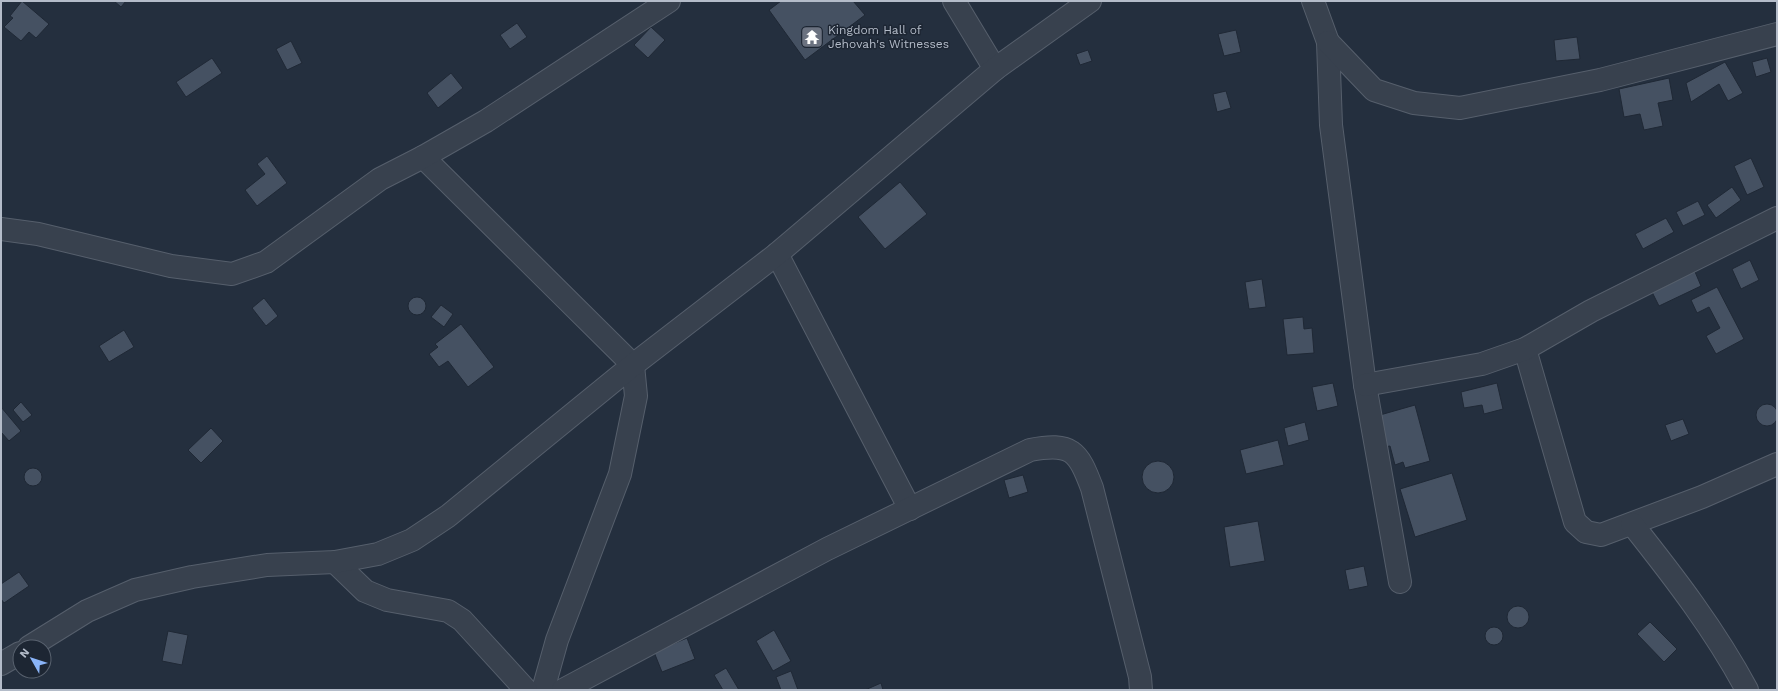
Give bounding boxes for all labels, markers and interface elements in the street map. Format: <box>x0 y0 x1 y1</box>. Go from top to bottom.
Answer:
place label: Kingdom Hall of Jehovah's Witnesses <box>828 23 949 51</box>
temple icon: Kingdom Hall of Jehovah's Witnesses <box>799 24 825 50</box>
north arrow <box>12 639 52 679</box>
text: N <box>17 646 32 660</box>

